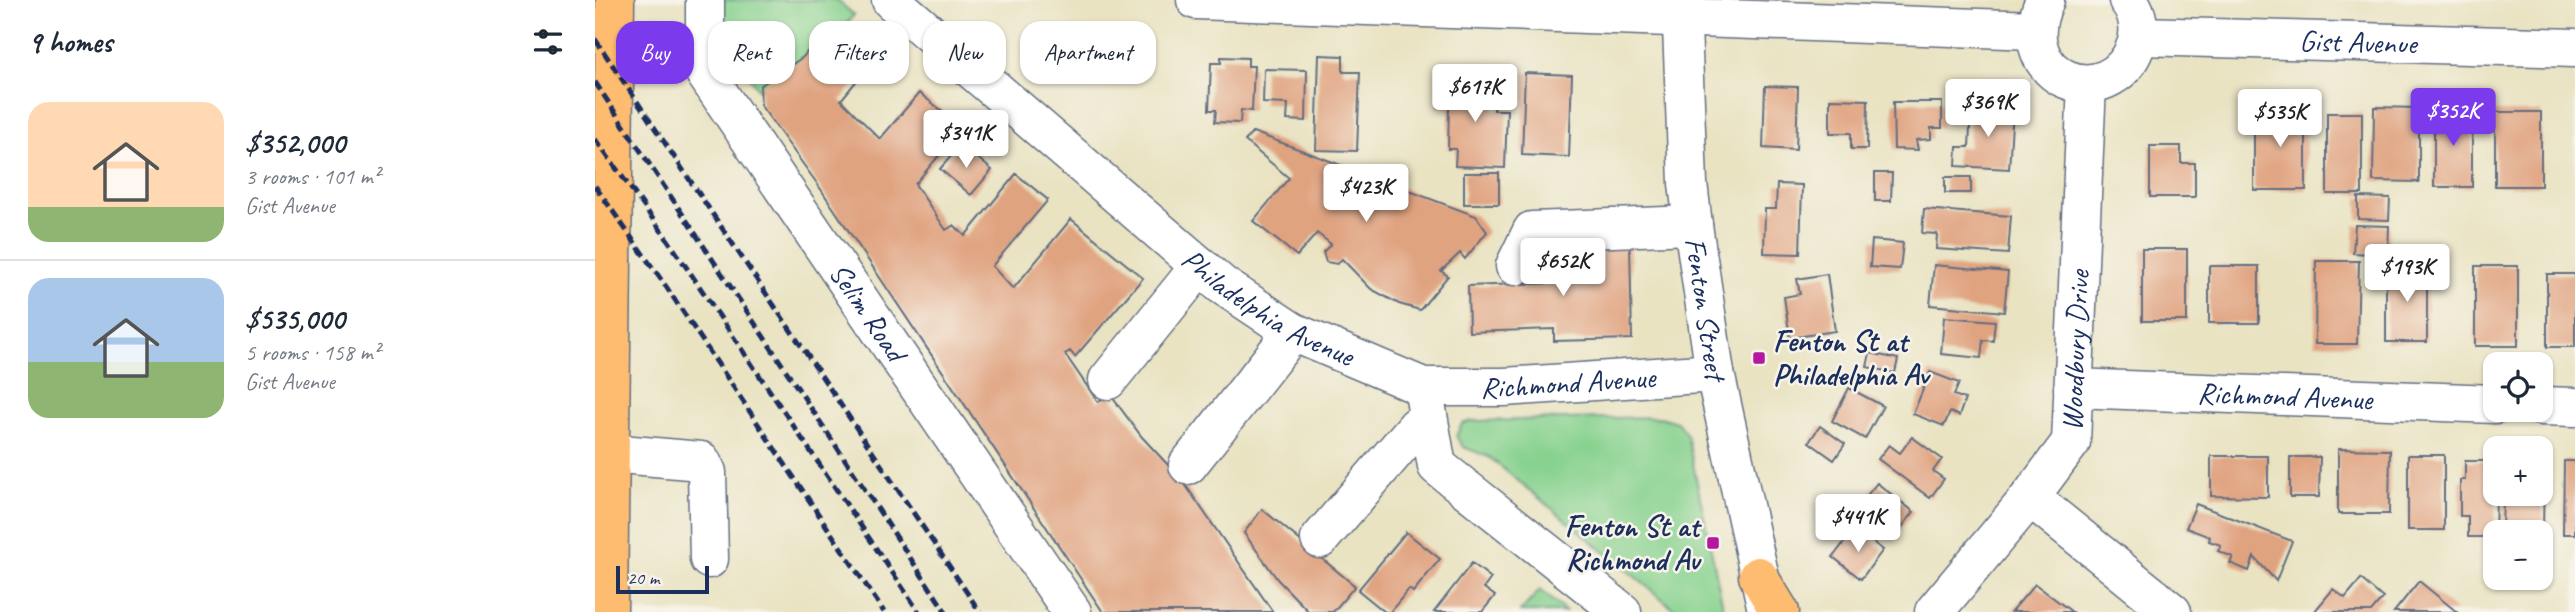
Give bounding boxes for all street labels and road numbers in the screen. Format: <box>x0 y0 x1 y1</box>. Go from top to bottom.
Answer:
street label: Gist Avenue <box>2299 21 2419 63</box>
street label: Fenton Street <box>1676 235 1736 387</box>
street label: Philadelphia Avenue <box>1174 240 1362 375</box>
street label: Selim Road <box>821 255 917 372</box>
street label: Woodbury Drive <box>2053 267 2098 432</box>
street label: Richmond Avenue <box>1481 358 1658 406</box>
street label: Richmond Avenue <box>2197 374 2375 418</box>

